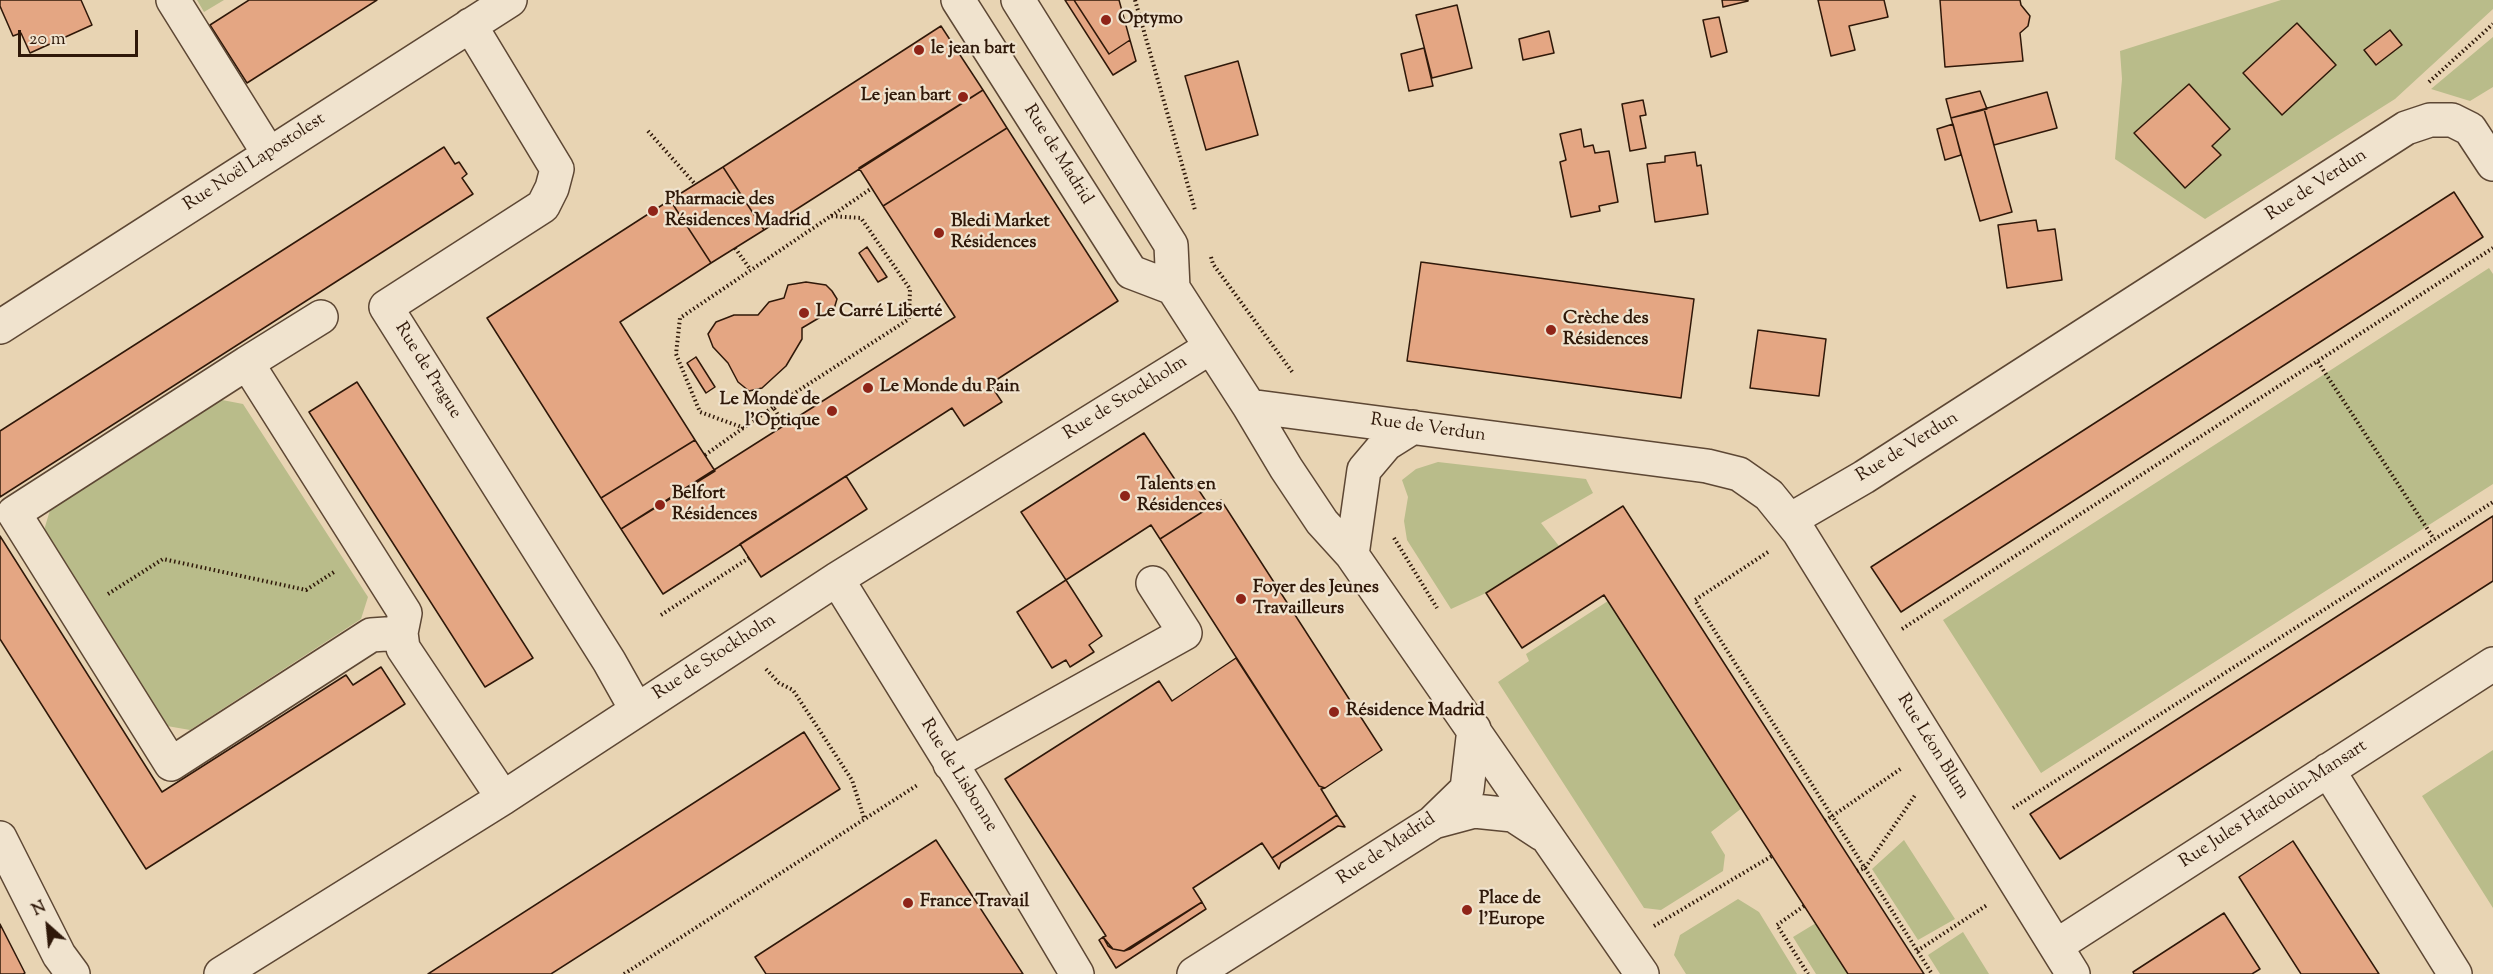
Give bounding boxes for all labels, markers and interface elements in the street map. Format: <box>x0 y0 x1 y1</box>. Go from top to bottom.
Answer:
place label: Optymo <box>1118 9 1183 31</box>
marker: Optymo <box>1099 13 1113 27</box>
scale bar <box>21 18 141 56</box>
text: 20 m <box>29 27 66 53</box>
place label: le jean bart <box>931 39 1015 61</box>
marker: le jean bart <box>912 43 926 57</box>
place label: Le jean bart <box>861 86 951 108</box>
marker: Le jean bart <box>956 90 970 104</box>
street label: Rue de Madrid <box>1018 101 1096 209</box>
street label: Rue Noël Lapostolest <box>180 109 330 217</box>
street label: Rue de Verdun <box>2262 145 2372 227</box>
place label: Pharmacie des Résidences Madrid <box>665 190 811 232</box>
marker: Pharmacie des Résidences Madrid <box>646 204 660 218</box>
place label: Bledi Market Résidences <box>951 212 1050 254</box>
marker: Bledi Market Résidences <box>932 226 946 240</box>
place label: Le Carré Liberté <box>816 302 942 324</box>
marker: Le Carré Liberté <box>797 306 811 320</box>
place label: Crèche des Résidences <box>1563 309 1648 352</box>
street label: Rue de Prague <box>389 319 465 423</box>
marker: Crèche des Résidences <box>1544 323 1558 337</box>
street label: Rue de Stockholm <box>1060 352 1192 446</box>
place label: Le Monde du Pain <box>880 377 1020 399</box>
marker: Le Monde du Pain <box>861 381 875 395</box>
place label: Le Monde de l’Optique <box>720 390 820 432</box>
marker: Le Monde de l’Optique <box>825 404 839 418</box>
street label: Rue de Verdun <box>1853 408 1963 488</box>
street label: Rue de Verdun <box>1369 410 1487 448</box>
place label: Talents en Résidences <box>1137 475 1222 518</box>
place label: Belfort Résidences <box>672 484 757 526</box>
marker: Talents en Résidences <box>1118 489 1132 503</box>
marker: Belfort Résidences <box>653 498 667 512</box>
place label: Foyer des Jeunes Travailleurs <box>1253 578 1379 620</box>
marker: Foyer des Jeunes Travailleurs <box>1234 592 1248 606</box>
street label: Rue de Stockholm <box>650 610 780 706</box>
street label: Rue Léon Blum <box>1891 690 1973 804</box>
place label: Résidence Madrid <box>1346 701 1485 723</box>
marker: Résidence Madrid <box>1327 705 1341 719</box>
street label: Rue de Lisbonne <box>915 715 1001 837</box>
street label: Rue Jules Hardouin-Mansart <box>2176 736 2372 874</box>
street label: Rue de Madrid <box>1334 809 1440 891</box>
place label: Place de l'Europe <box>1479 889 1545 932</box>
place label: France Travail <box>920 892 1029 914</box>
north arrow <box>18 896 78 956</box>
text: N <box>29 896 51 923</box>
marker: France Travail <box>901 896 915 910</box>
marker: Place de l'Europe <box>1460 903 1474 917</box>

